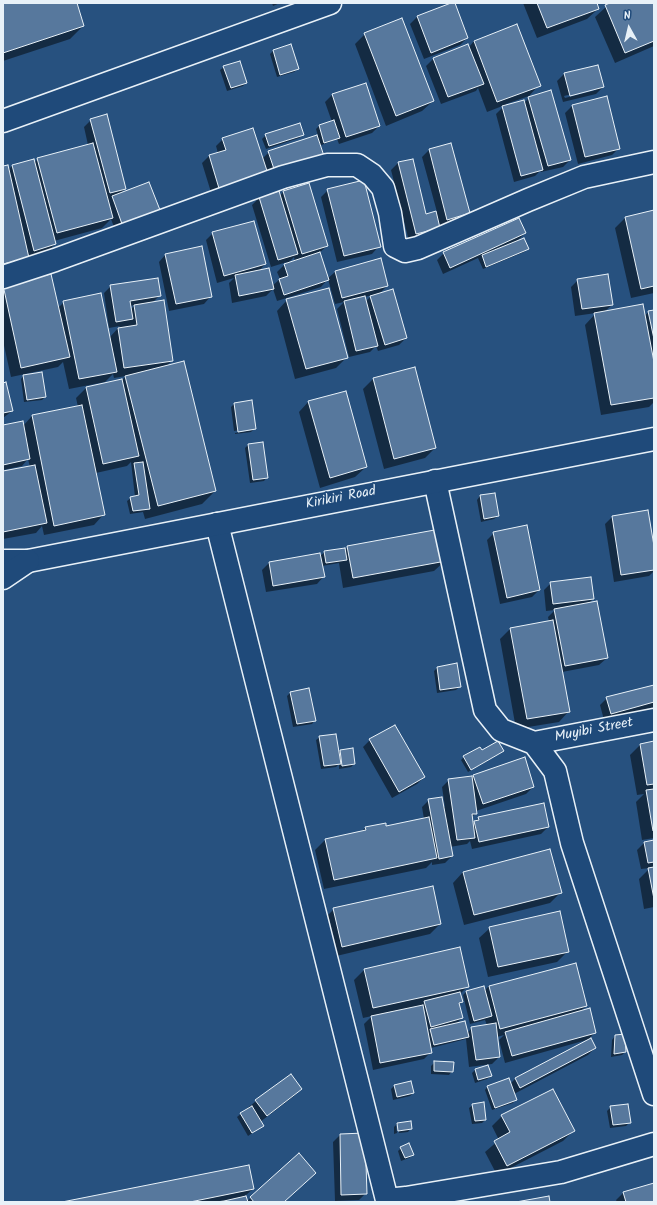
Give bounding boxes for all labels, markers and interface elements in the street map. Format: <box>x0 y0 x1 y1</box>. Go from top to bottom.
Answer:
text: N <box>623 7 632 26</box>
north arrow <box>609 8 649 48</box>
street label: Kirikiri Road <box>304 484 378 514</box>
street label: Muyibi Street <box>553 715 635 747</box>

